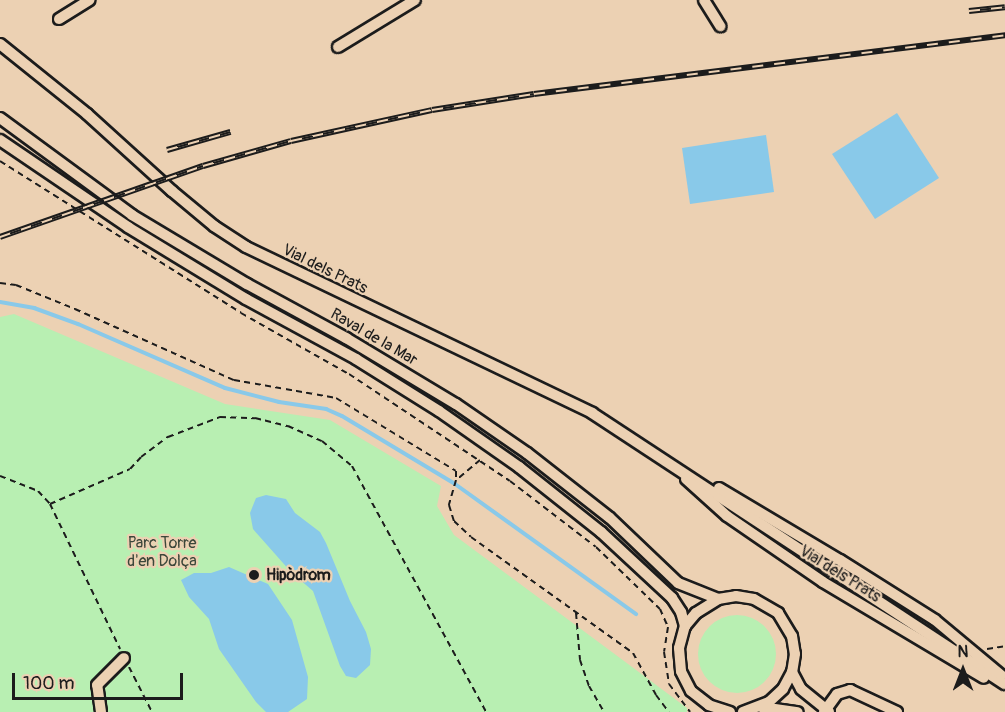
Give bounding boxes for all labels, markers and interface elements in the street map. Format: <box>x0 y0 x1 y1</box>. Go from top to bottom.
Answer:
street label: Vial dels Prats <box>279 240 371 298</box>
street label: Raval de la Mar <box>327 304 421 370</box>
park label: Parc Torre d'en Dolça <box>127 533 197 571</box>
street label: Vial dels Prats <box>796 541 884 607</box>
place label: Hipòdrom <box>266 565 331 585</box>
marker: Hipòdrom <box>247 568 261 582</box>
north arrow <box>933 640 993 700</box>
text: N <box>958 642 968 662</box>
scale bar <box>15 661 186 699</box>
text: 100 m <box>23 672 75 695</box>

